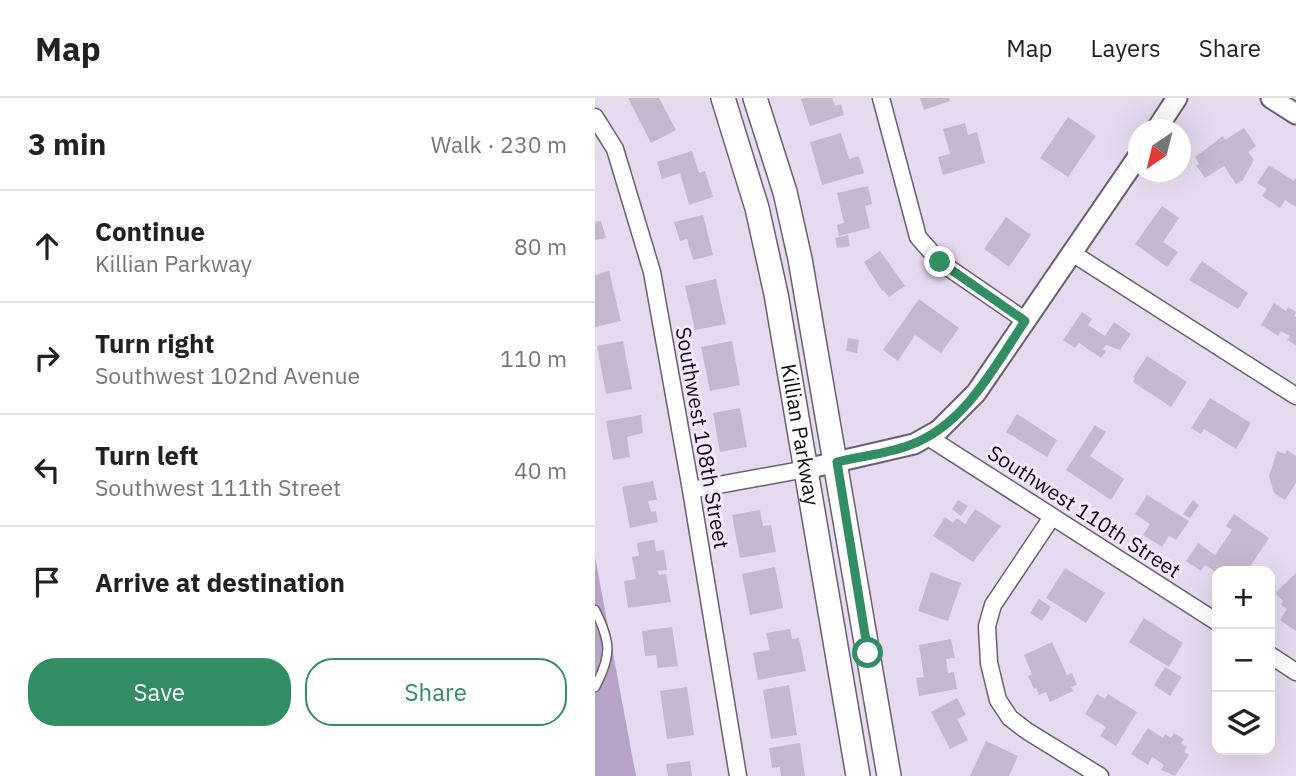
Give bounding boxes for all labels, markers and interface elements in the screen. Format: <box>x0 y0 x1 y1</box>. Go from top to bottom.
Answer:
text: Map <box>35 27 101 70</box>
text: Map <box>1006 32 1053 64</box>
text: Layers <box>1091 32 1161 64</box>
text: Share <box>1199 32 1261 64</box>
north arrow <box>1128 119 1191 182</box>
text: 3 min <box>28 124 106 163</box>
text: Walk · 230 m <box>431 129 567 159</box>
text: Continue <box>95 214 205 248</box>
icon: ahead <box>28 227 66 265</box>
text: 80 m <box>514 231 567 261</box>
route end <box>924 246 955 277</box>
text: Killian Parkway <box>95 248 252 278</box>
street label: Southwest 108th Street <box>670 325 736 551</box>
text: Turn right <box>95 326 214 360</box>
icon: right <box>28 339 66 377</box>
text: 110 m <box>500 343 567 373</box>
text: Southwest 102nd Avenue <box>95 360 360 390</box>
street label: Killian Parkway <box>775 362 827 508</box>
text: Turn left <box>95 438 198 472</box>
street label: Southwest 110th Street <box>983 438 1186 584</box>
icon: left <box>28 451 66 489</box>
text: 40 m <box>514 455 567 485</box>
text: Southwest 111th Street <box>95 472 341 502</box>
icon: arrive <box>28 563 66 601</box>
text: Arrive at destination <box>95 565 345 599</box>
map controls <box>1212 566 1275 755</box>
button: + <box>1212 566 1275 629</box>
button: − <box>1212 629 1275 692</box>
route start <box>852 637 883 668</box>
button: Save <box>28 658 291 726</box>
button: Share <box>305 658 567 726</box>
button: layers <box>1212 692 1275 755</box>

